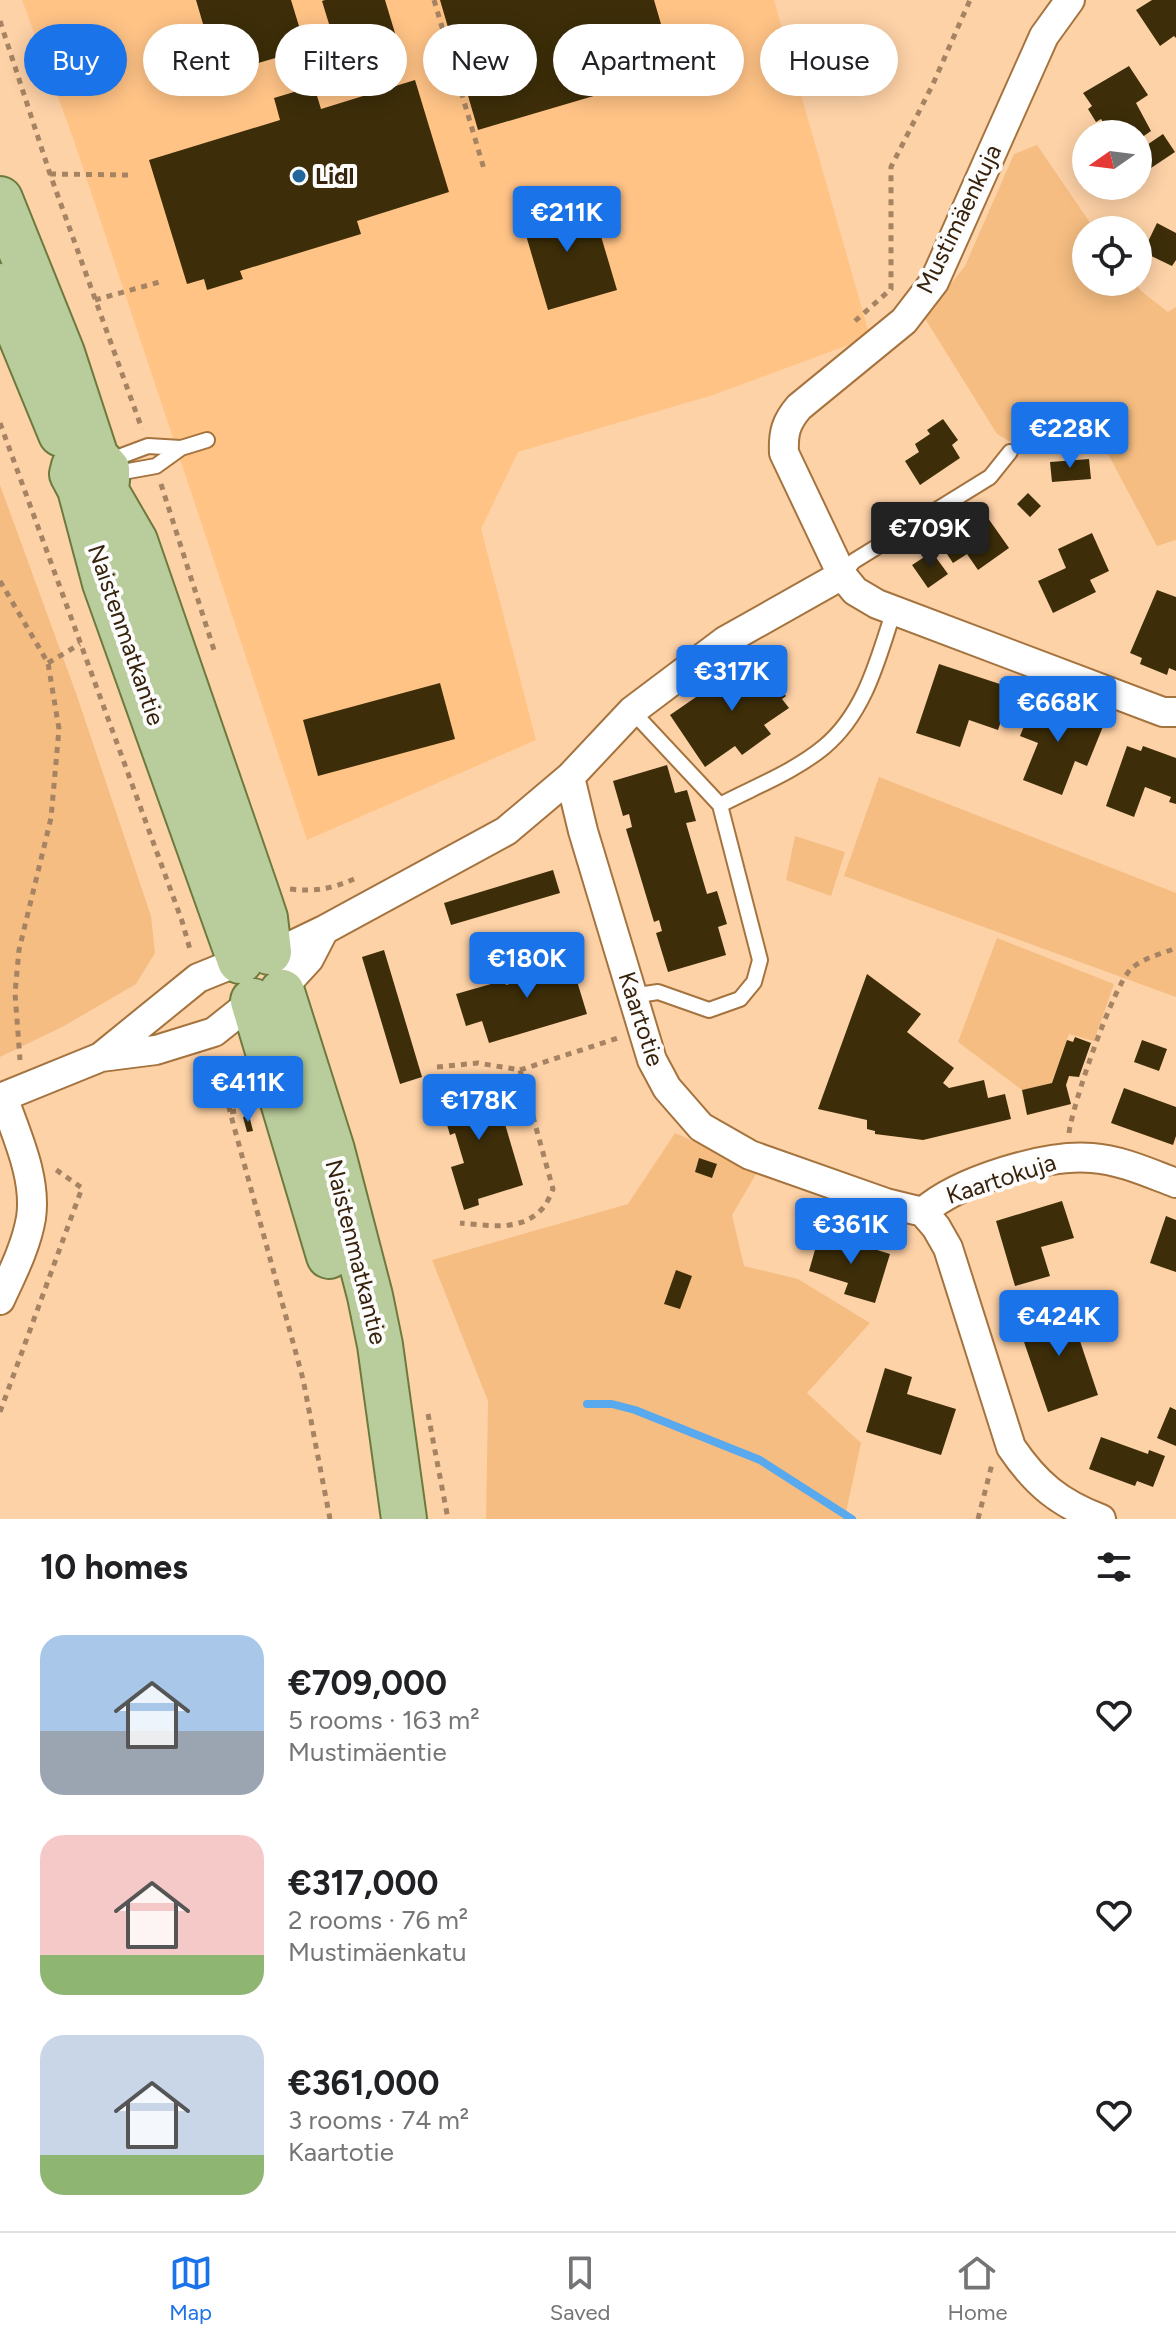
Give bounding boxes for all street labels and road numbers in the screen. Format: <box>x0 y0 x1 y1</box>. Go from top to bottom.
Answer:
street label: Mustimäenkuja <box>910 139 1007 298</box>
street label: Naistenmatkantie <box>82 540 171 729</box>
street label: Kaartotie <box>613 968 670 1070</box>
street label: Kaartokuja <box>942 1147 1059 1210</box>
street label: Naistenmatkantie <box>319 1156 393 1347</box>

